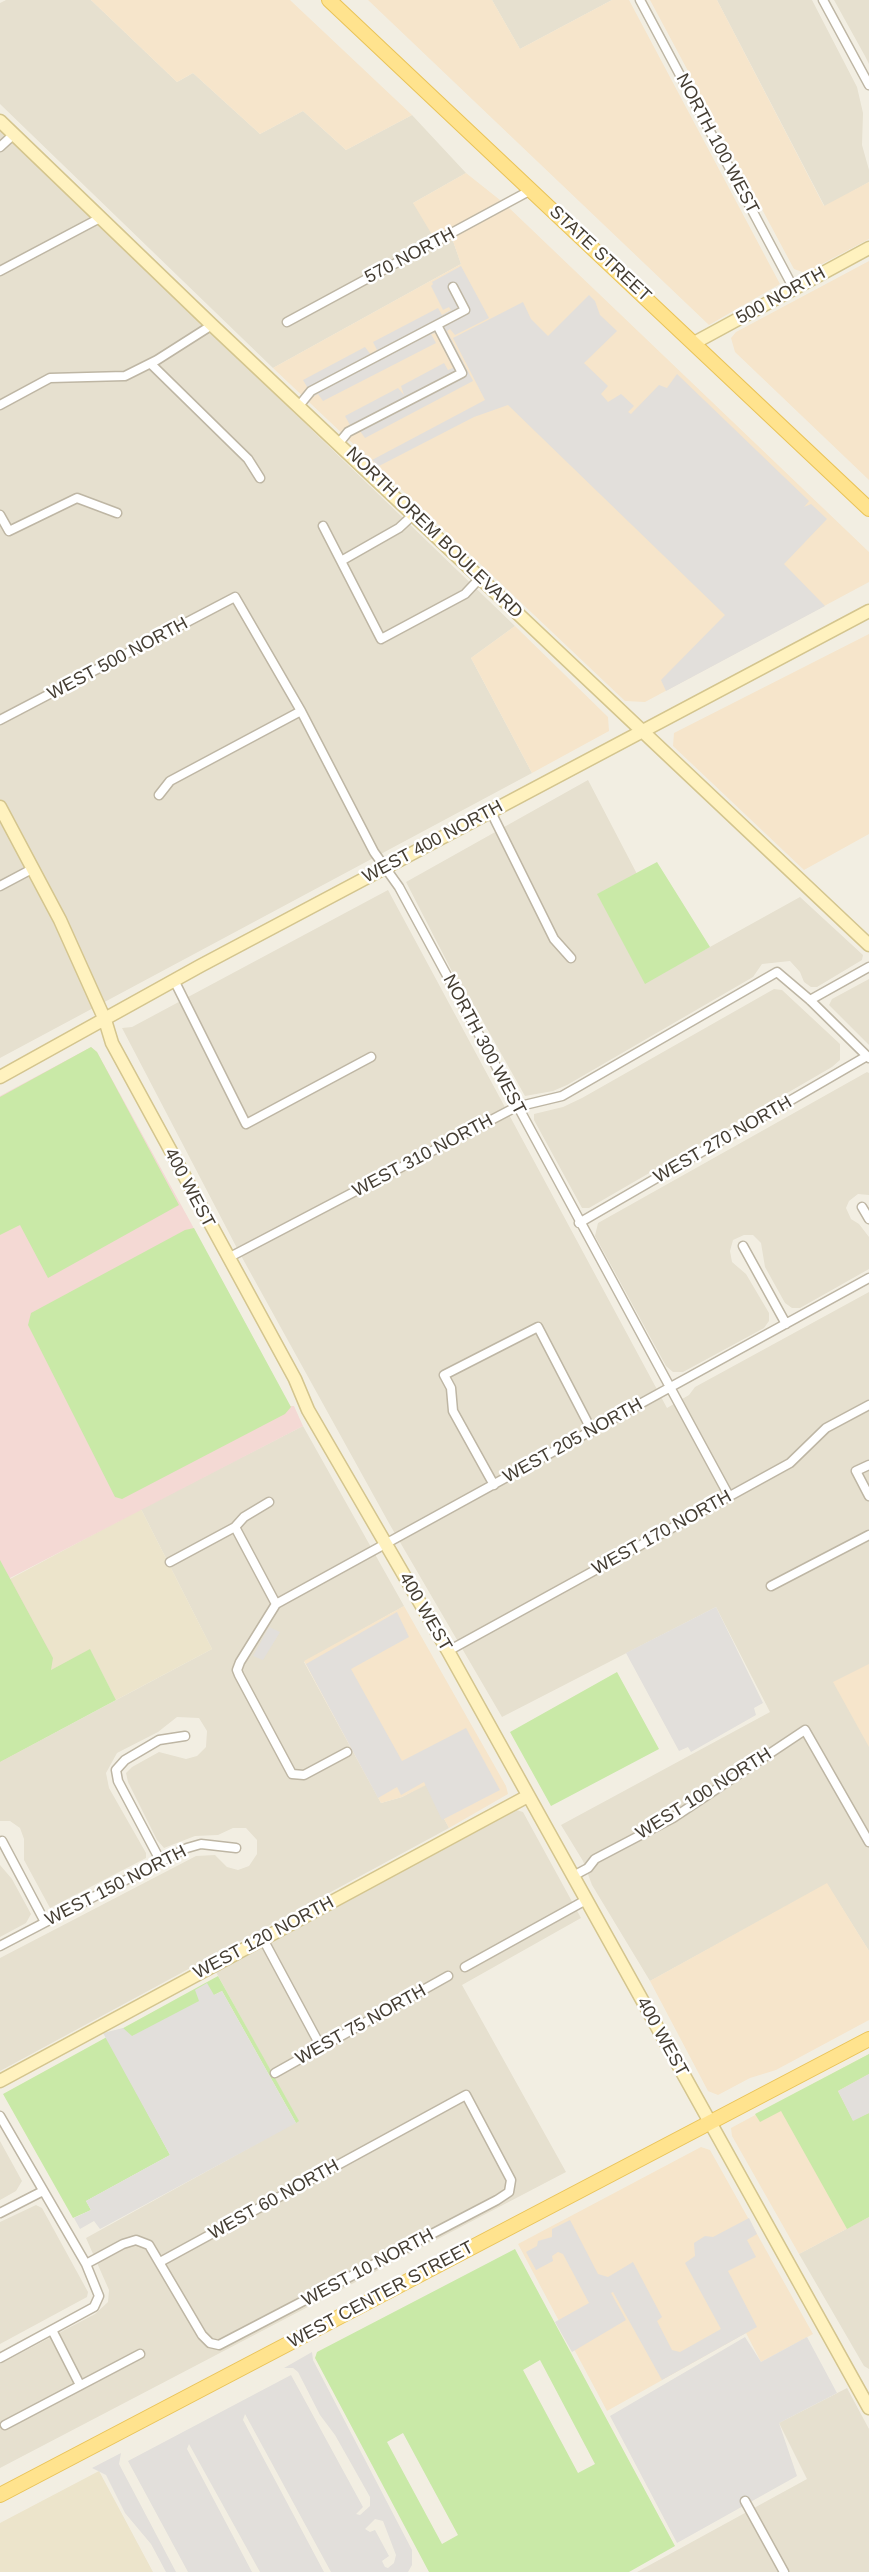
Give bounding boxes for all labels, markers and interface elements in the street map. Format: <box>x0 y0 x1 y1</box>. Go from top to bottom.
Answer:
street label: NORTH 100 WEST <box>671 70 763 218</box>
street label: STATE STREET <box>545 201 655 307</box>
street label: 570 NORTH <box>361 223 459 289</box>
street label: 500 NORTH <box>733 263 829 329</box>
street label: NORTH OREM BOULEVARD <box>341 443 527 623</box>
street label: WEST 500 NORTH <box>44 613 192 705</box>
street label: WEST 400 NORTH <box>359 796 507 888</box>
street label: NORTH 300 WEST <box>438 971 530 1119</box>
street label: WEST 270 NORTH <box>650 1092 796 1188</box>
street label: WEST 310 NORTH <box>349 1110 497 1202</box>
street label: 400 WEST <box>159 1145 219 1231</box>
street label: WEST 205 NORTH <box>500 1394 646 1488</box>
street label: WEST 170 NORTH <box>589 1486 735 1580</box>
street label: 400 WEST <box>394 1569 456 1655</box>
street label: WEST 100 NORTH <box>632 1744 776 1844</box>
street label: WEST 150 NORTH <box>42 1841 190 1931</box>
street label: WEST 120 NORTH <box>190 1892 338 1984</box>
street label: WEST 75 NORTH <box>292 1980 430 2070</box>
street label: 400 WEST <box>631 1994 693 2080</box>
street label: WEST 60 NORTH <box>205 2155 343 2245</box>
street label: WEST 10 NORTH <box>299 2224 437 2312</box>
street label: WEST CENTER STREET <box>285 2237 477 2353</box>

